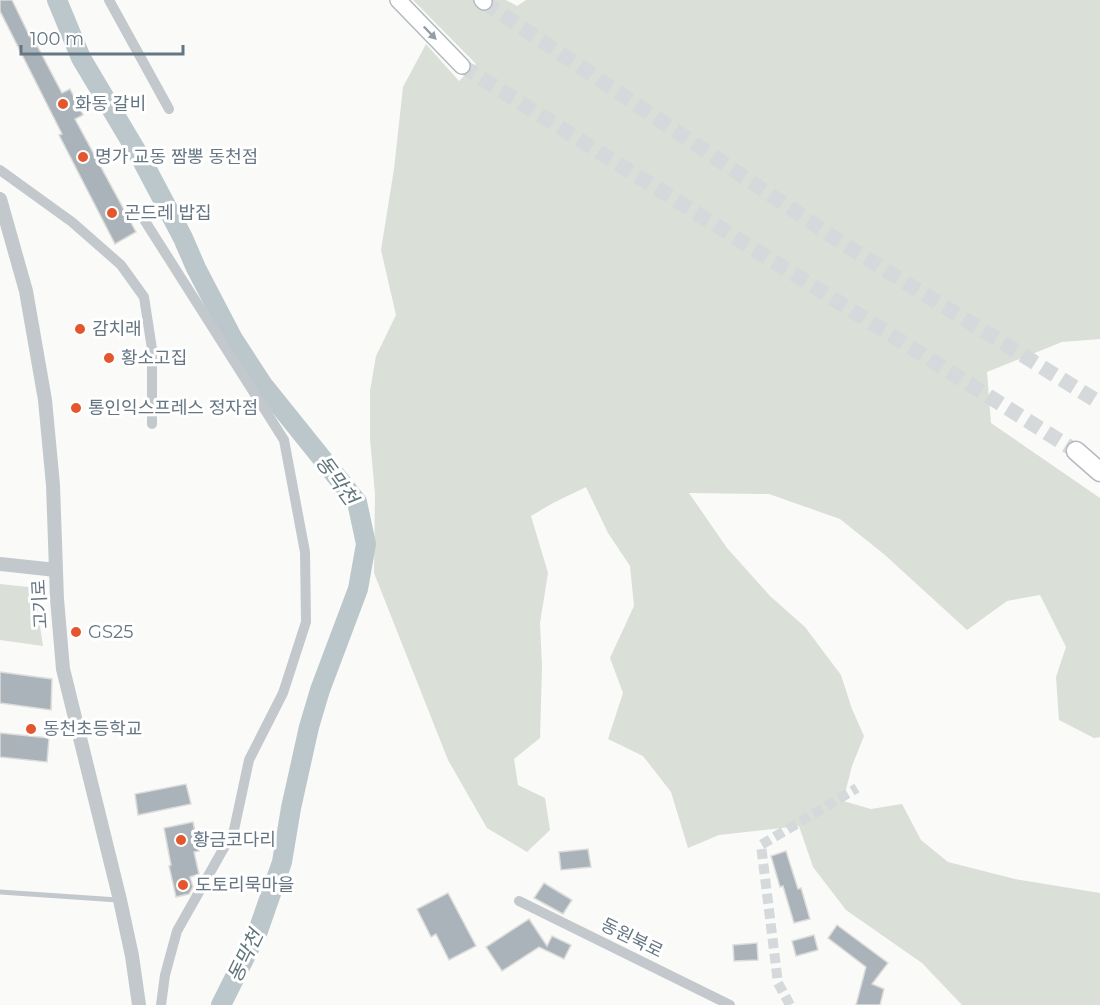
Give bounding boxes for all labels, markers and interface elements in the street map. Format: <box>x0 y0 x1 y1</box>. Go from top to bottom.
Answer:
scale bar <box>21 18 183 56</box>
one-way arrow <box>423 25 437 39</box>
text: 100 m <box>30 28 84 50</box>
place label: 화동 갈비 <box>75 93 146 115</box>
marker: 화동 갈비 <box>56 97 70 111</box>
place label: 명가 교동 짬뽕 동천점 <box>95 146 258 168</box>
marker: 명가 교동 짬뽕 동천점 <box>76 150 90 164</box>
place label: 곤드레 밥집 <box>124 202 212 224</box>
marker: 곤드레 밥집 <box>105 206 119 220</box>
place label: 감치래 <box>92 318 142 340</box>
marker: 감치래 <box>73 322 87 336</box>
place label: 황소고집 <box>121 347 187 369</box>
marker: 황소고집 <box>102 351 116 365</box>
place label: 통인익스프레스 정자점 <box>88 397 258 419</box>
marker: 통인익스프레스 정자점 <box>69 401 83 415</box>
water label: 동막천 <box>311 451 364 511</box>
street label: 고기로 <box>28 579 52 629</box>
place label: GS25 <box>88 621 133 643</box>
marker: GS25 <box>69 625 83 639</box>
place label: 동천초등학교 <box>43 718 142 740</box>
marker: 동천초등학교 <box>24 722 38 736</box>
place label: 황금코다리 <box>193 829 276 851</box>
marker: 황금코다리 <box>174 833 188 847</box>
place label: 도토리묵마을 <box>195 874 294 896</box>
marker: 도토리묵마을 <box>176 878 190 892</box>
street label: 동원북로 <box>597 914 667 962</box>
water label: 동막천 <box>222 924 269 986</box>

